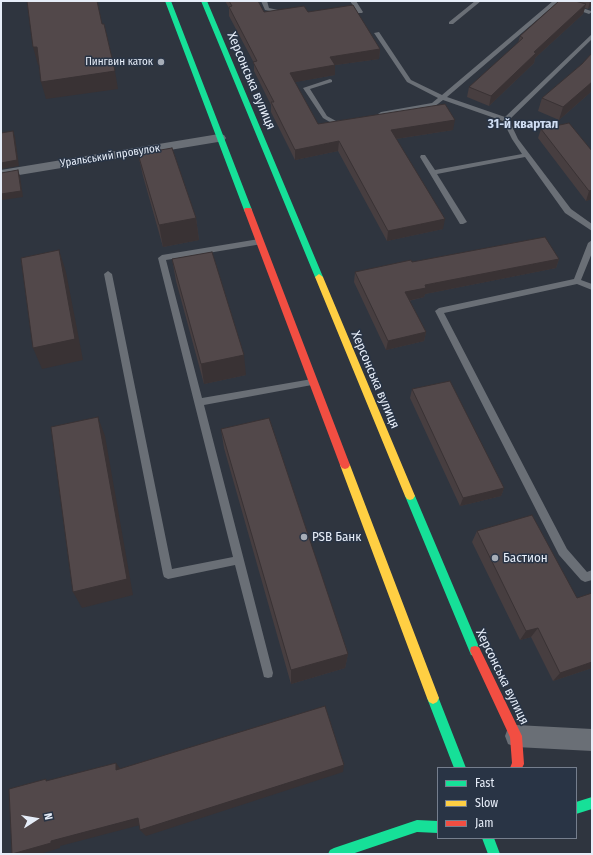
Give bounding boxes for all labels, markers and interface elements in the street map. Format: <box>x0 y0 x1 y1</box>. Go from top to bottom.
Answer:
street label: Херсонська вулиця <box>223 30 279 132</box>
place label: Пингвин каток <box>85 55 153 69</box>
marker: Пингвин каток <box>156 57 166 67</box>
district label: 31-й квартал <box>488 116 558 132</box>
street label: Уральський провулок <box>59 142 161 170</box>
street label: Херсонська вулиця <box>347 329 403 431</box>
place label: PSB Банк <box>312 529 361 545</box>
marker: PSB Банк <box>299 532 309 542</box>
place label: Бастион <box>503 550 548 566</box>
marker: Бастион <box>490 553 500 563</box>
street label: Херсонська вулиця <box>472 627 532 727</box>
legend <box>437 767 577 839</box>
text: Fast <box>475 776 494 790</box>
text: Slow <box>475 796 498 810</box>
north arrow <box>16 799 56 839</box>
text: N <box>41 812 55 821</box>
text: Jam <box>475 816 493 830</box>

